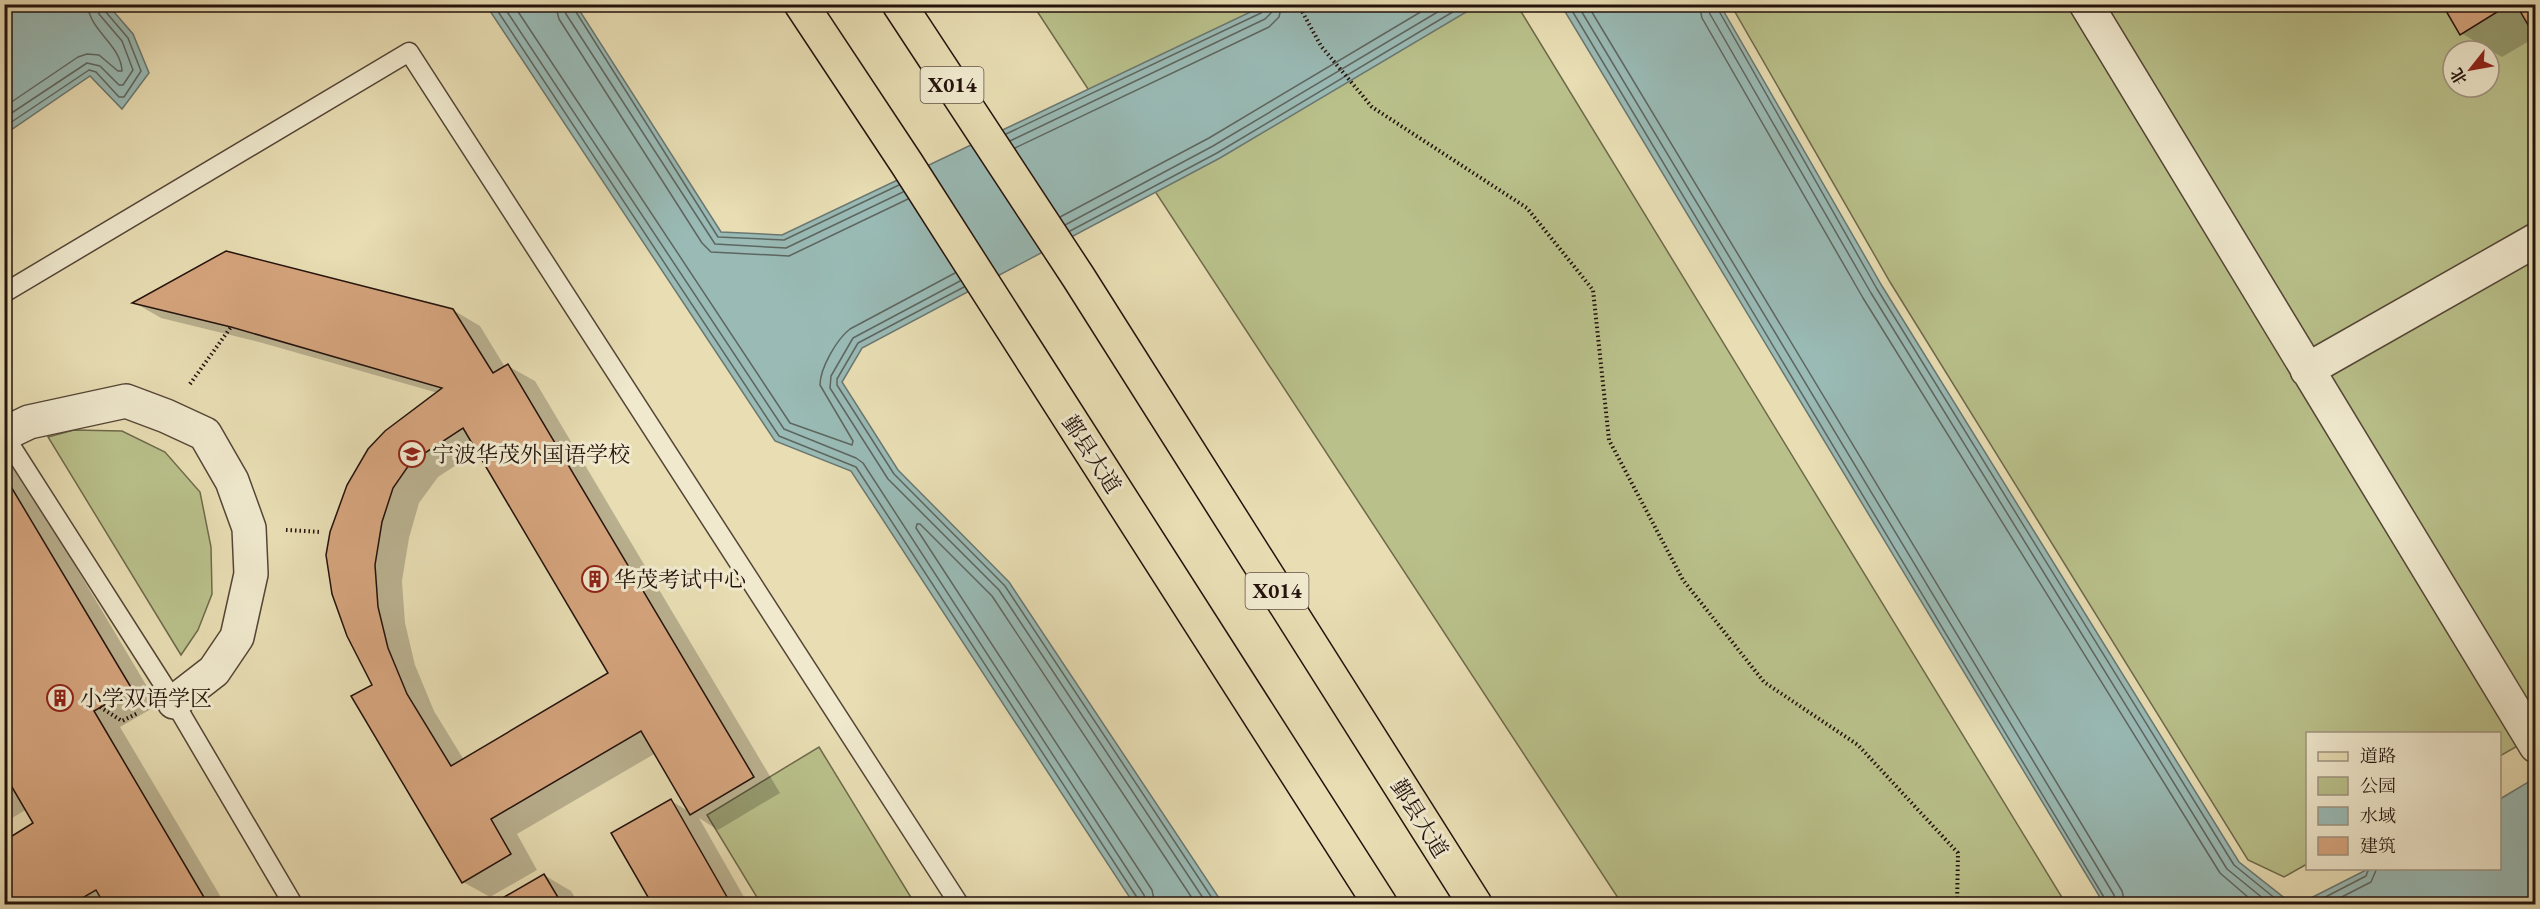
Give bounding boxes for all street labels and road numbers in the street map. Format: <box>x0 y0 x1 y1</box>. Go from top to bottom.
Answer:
road number: X014 <box>920 67 984 103</box>
street label: 鄞县大道 <box>1055 409 1128 499</box>
road number: X014 <box>1246 573 1308 609</box>
street label: 鄞县大道 <box>1384 773 1455 863</box>

